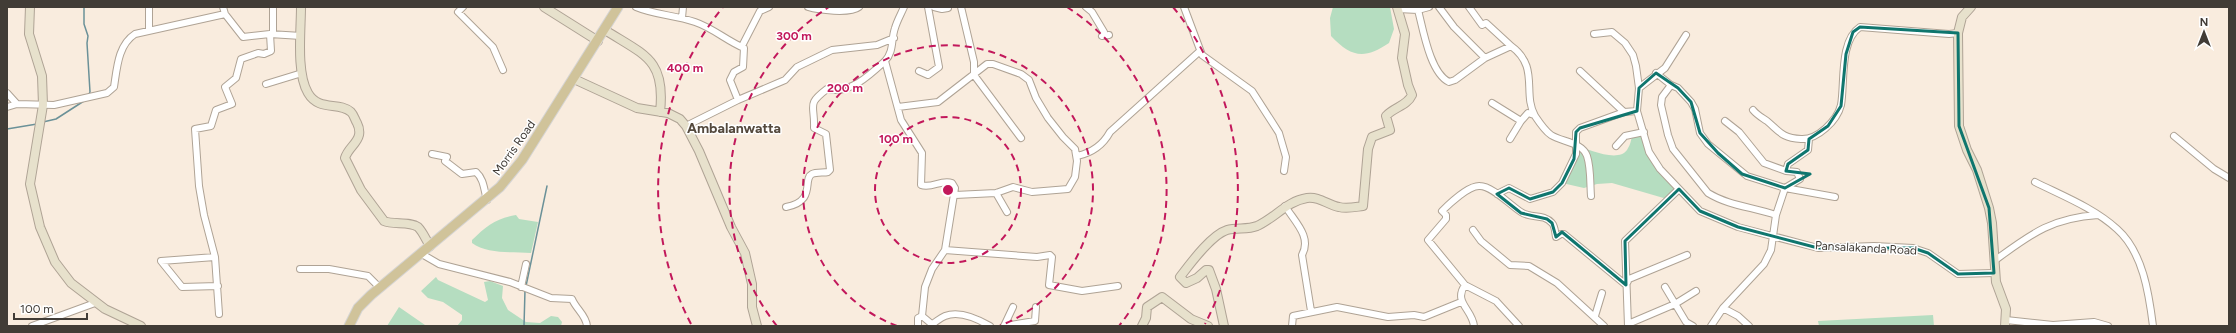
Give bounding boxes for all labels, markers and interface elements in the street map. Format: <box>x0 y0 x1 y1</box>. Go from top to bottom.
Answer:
north arrow <box>2184 12 2224 52</box>
text: N <box>2200 16 2208 29</box>
text: 300 m <box>776 29 812 43</box>
text: 400 m <box>667 61 703 75</box>
text: 200 m <box>827 81 863 95</box>
street label: Morris Road <box>490 118 538 178</box>
district label: Ambalanwatta <box>687 120 781 137</box>
text: 100 m <box>879 132 913 146</box>
centre of rings <box>941 183 955 197</box>
street label: Pansalakanda Road <box>1815 238 1917 258</box>
scale bar <box>14 295 87 321</box>
text: 100 m <box>20 302 54 316</box>

